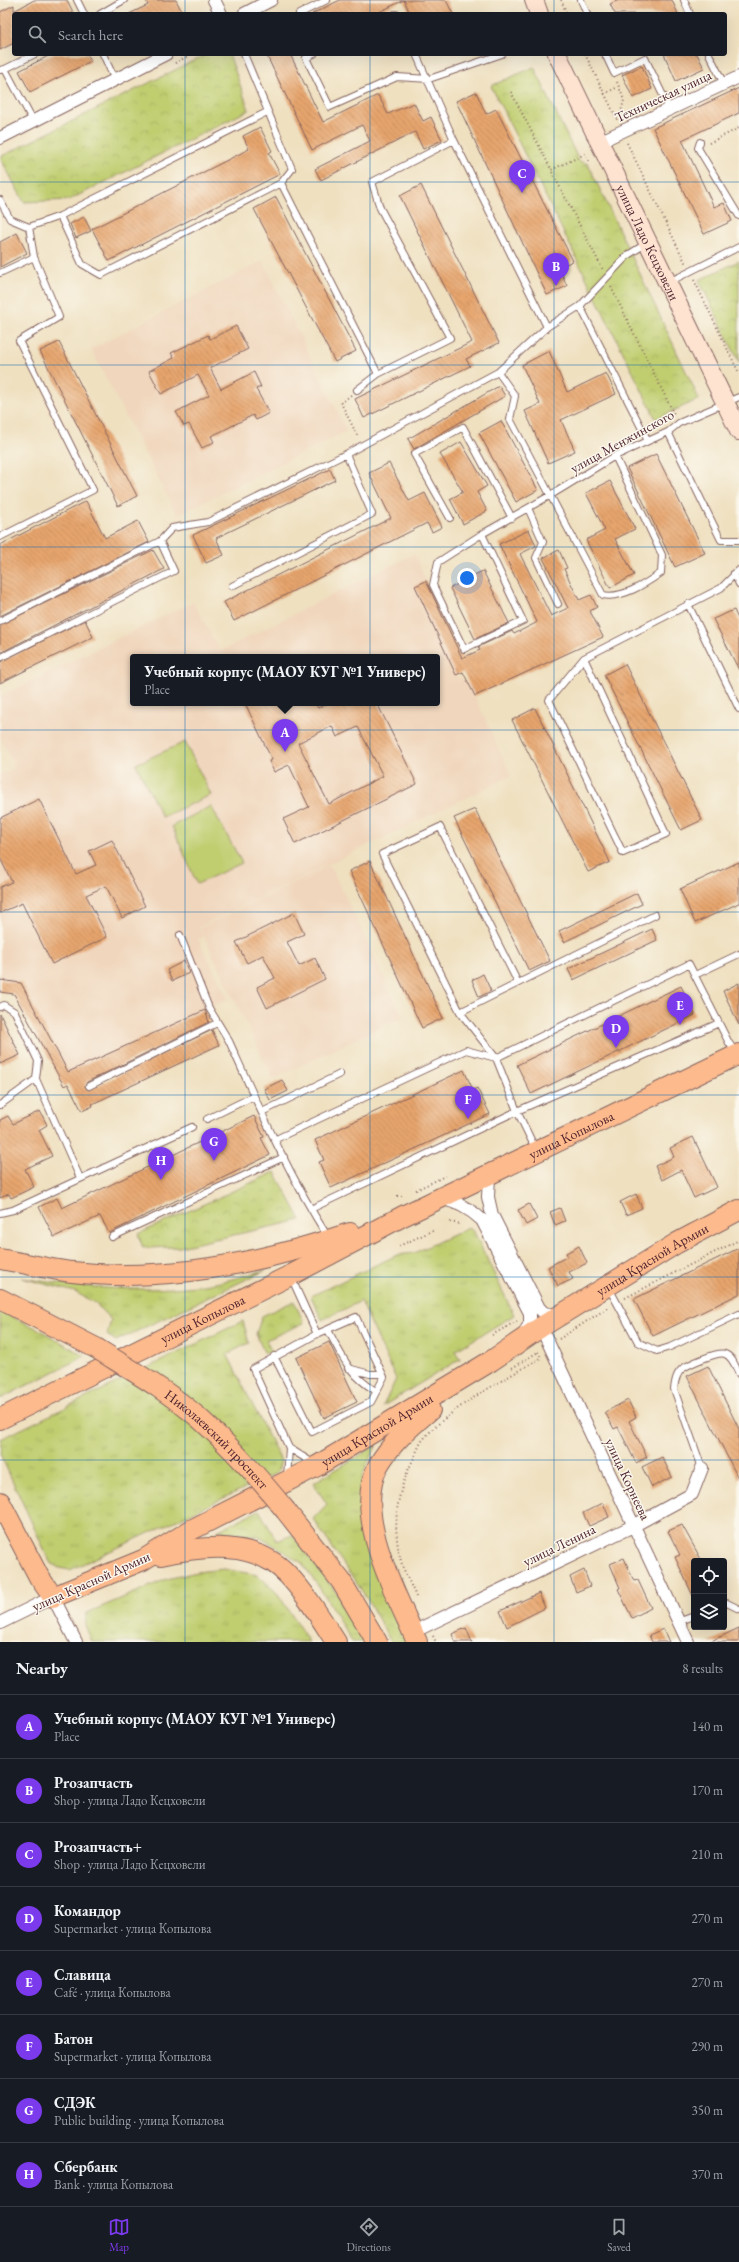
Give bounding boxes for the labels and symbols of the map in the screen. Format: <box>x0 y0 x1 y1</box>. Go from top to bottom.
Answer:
street label: Техническая улица <box>612 66 715 126</box>
pin: C <box>509 160 535 193</box>
street label: улица Ладо Кецховели <box>612 181 684 304</box>
pin: B <box>543 253 569 286</box>
street label: улица Менжинского <box>567 405 677 477</box>
your location <box>457 568 477 588</box>
pin: A <box>272 719 298 752</box>
pin: E <box>667 992 693 1025</box>
pin: D <box>603 1015 629 1048</box>
pin: F <box>455 1086 481 1119</box>
street label: улица Копылова <box>526 1107 617 1163</box>
pin: G <box>201 1128 227 1161</box>
pin: H <box>148 1147 174 1180</box>
street label: улица Красной Армии <box>593 1219 712 1300</box>
street label: улица Копылова <box>157 1290 248 1347</box>
street label: Николаевский проспект <box>161 1385 273 1493</box>
street label: улица Красной Армии <box>317 1389 437 1471</box>
street label: улица Корнеева <box>601 1435 655 1523</box>
street label: улица Ленина <box>520 1520 599 1570</box>
street label: улица Красной Армии <box>29 1547 153 1615</box>

